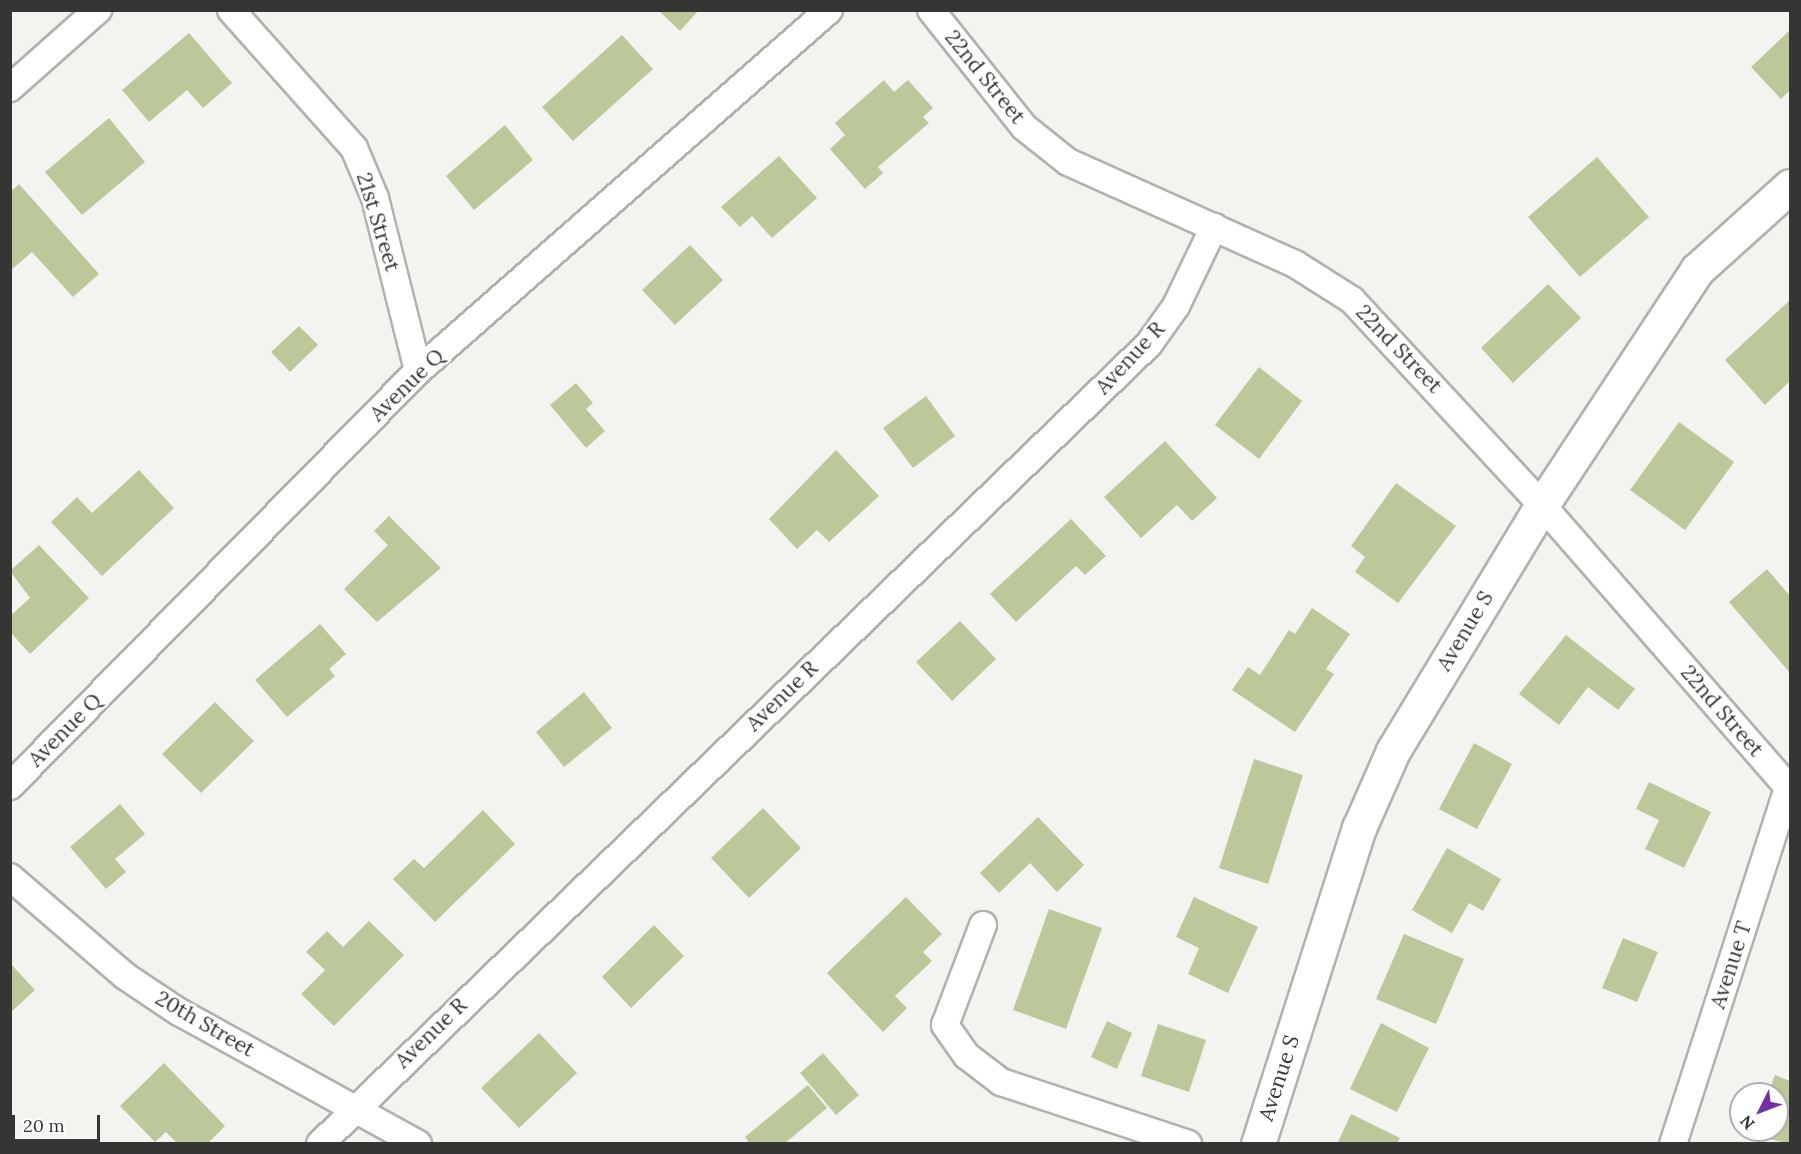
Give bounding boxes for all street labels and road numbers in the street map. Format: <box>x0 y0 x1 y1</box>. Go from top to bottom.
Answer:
street label: 22nd Street <box>940 25 1030 129</box>
street label: 21st Street <box>351 170 405 274</box>
street label: 22nd Street <box>1351 300 1447 398</box>
street label: Avenue R <box>1090 317 1170 399</box>
street label: Avenue Q <box>365 343 449 427</box>
street label: Avenue S <box>1431 586 1499 676</box>
street label: Avenue R <box>741 656 823 736</box>
street label: 22nd Street <box>1675 660 1769 762</box>
street label: Avenue Q <box>23 688 107 772</box>
street label: Avenue T <box>1705 918 1757 1012</box>
street label: 20th Street <box>151 986 259 1062</box>
street label: Avenue R <box>390 993 472 1073</box>
street label: Avenue S <box>1253 1032 1305 1124</box>

